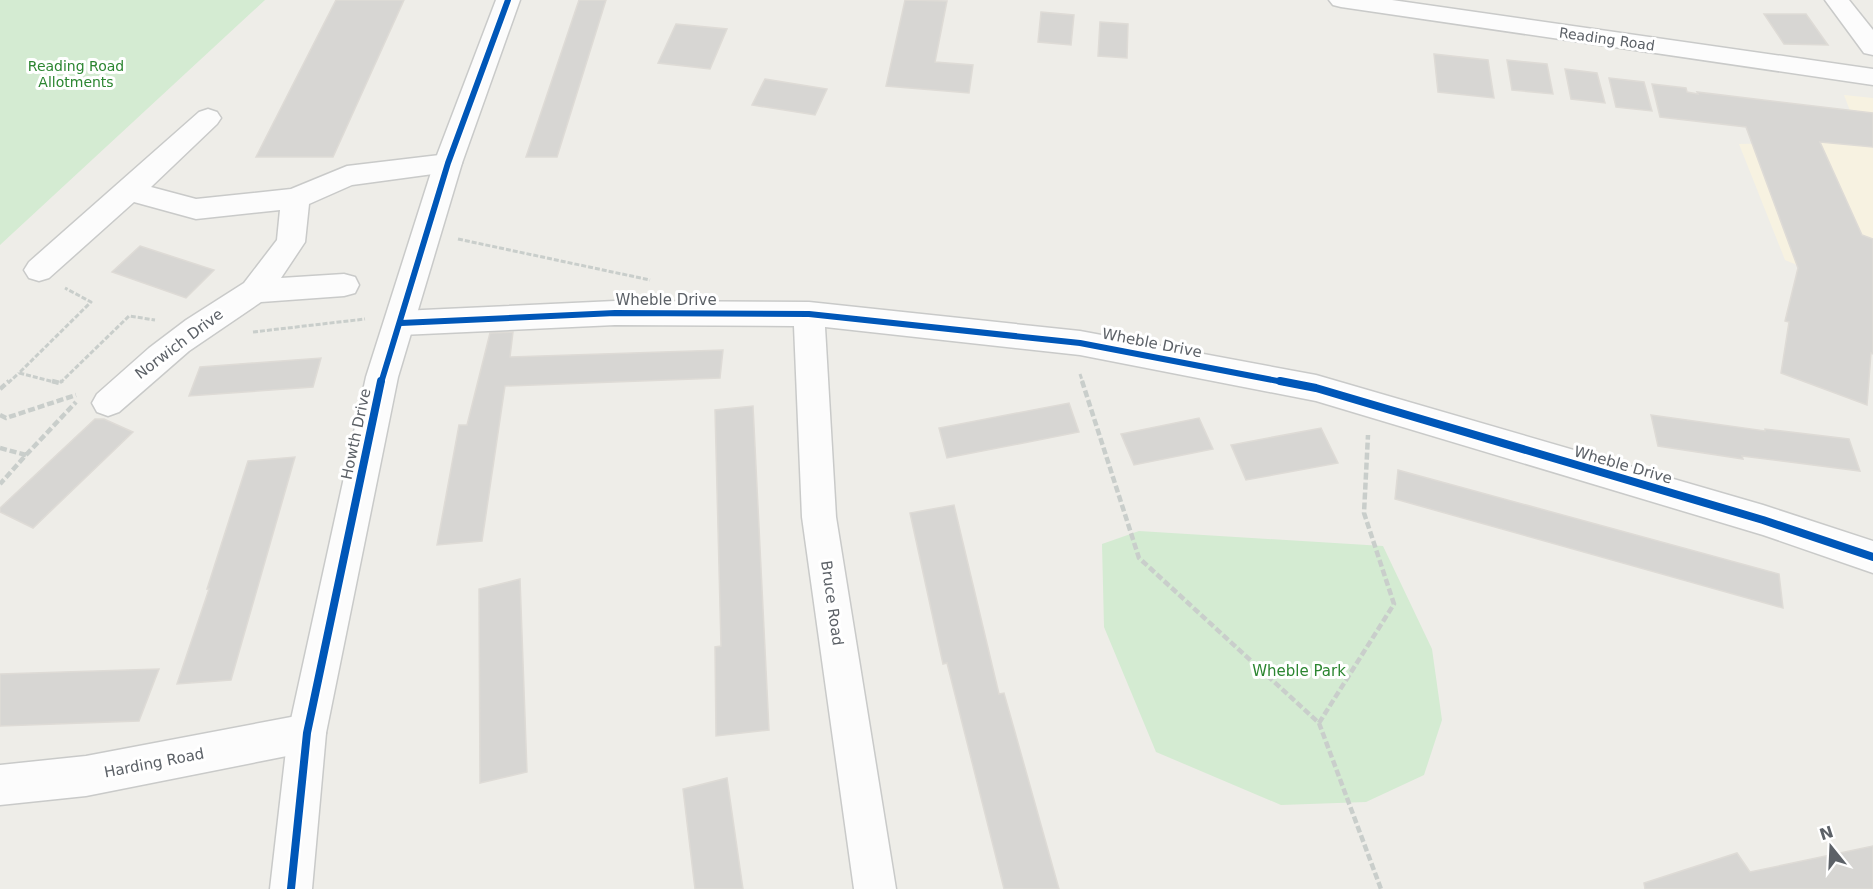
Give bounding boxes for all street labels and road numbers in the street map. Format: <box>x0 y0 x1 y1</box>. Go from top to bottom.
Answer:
street label: Reading Road <box>1558 24 1656 54</box>
street label: Wheble Drive <box>615 291 717 309</box>
street label: Norwich Drive <box>131 305 227 383</box>
street label: Wheble Drive <box>1101 325 1203 361</box>
street label: Howth Drive <box>338 387 374 481</box>
street label: Wheble Drive <box>1572 442 1674 488</box>
street label: Bruce Road <box>817 559 847 647</box>
street label: Harding Road <box>102 744 206 782</box>

